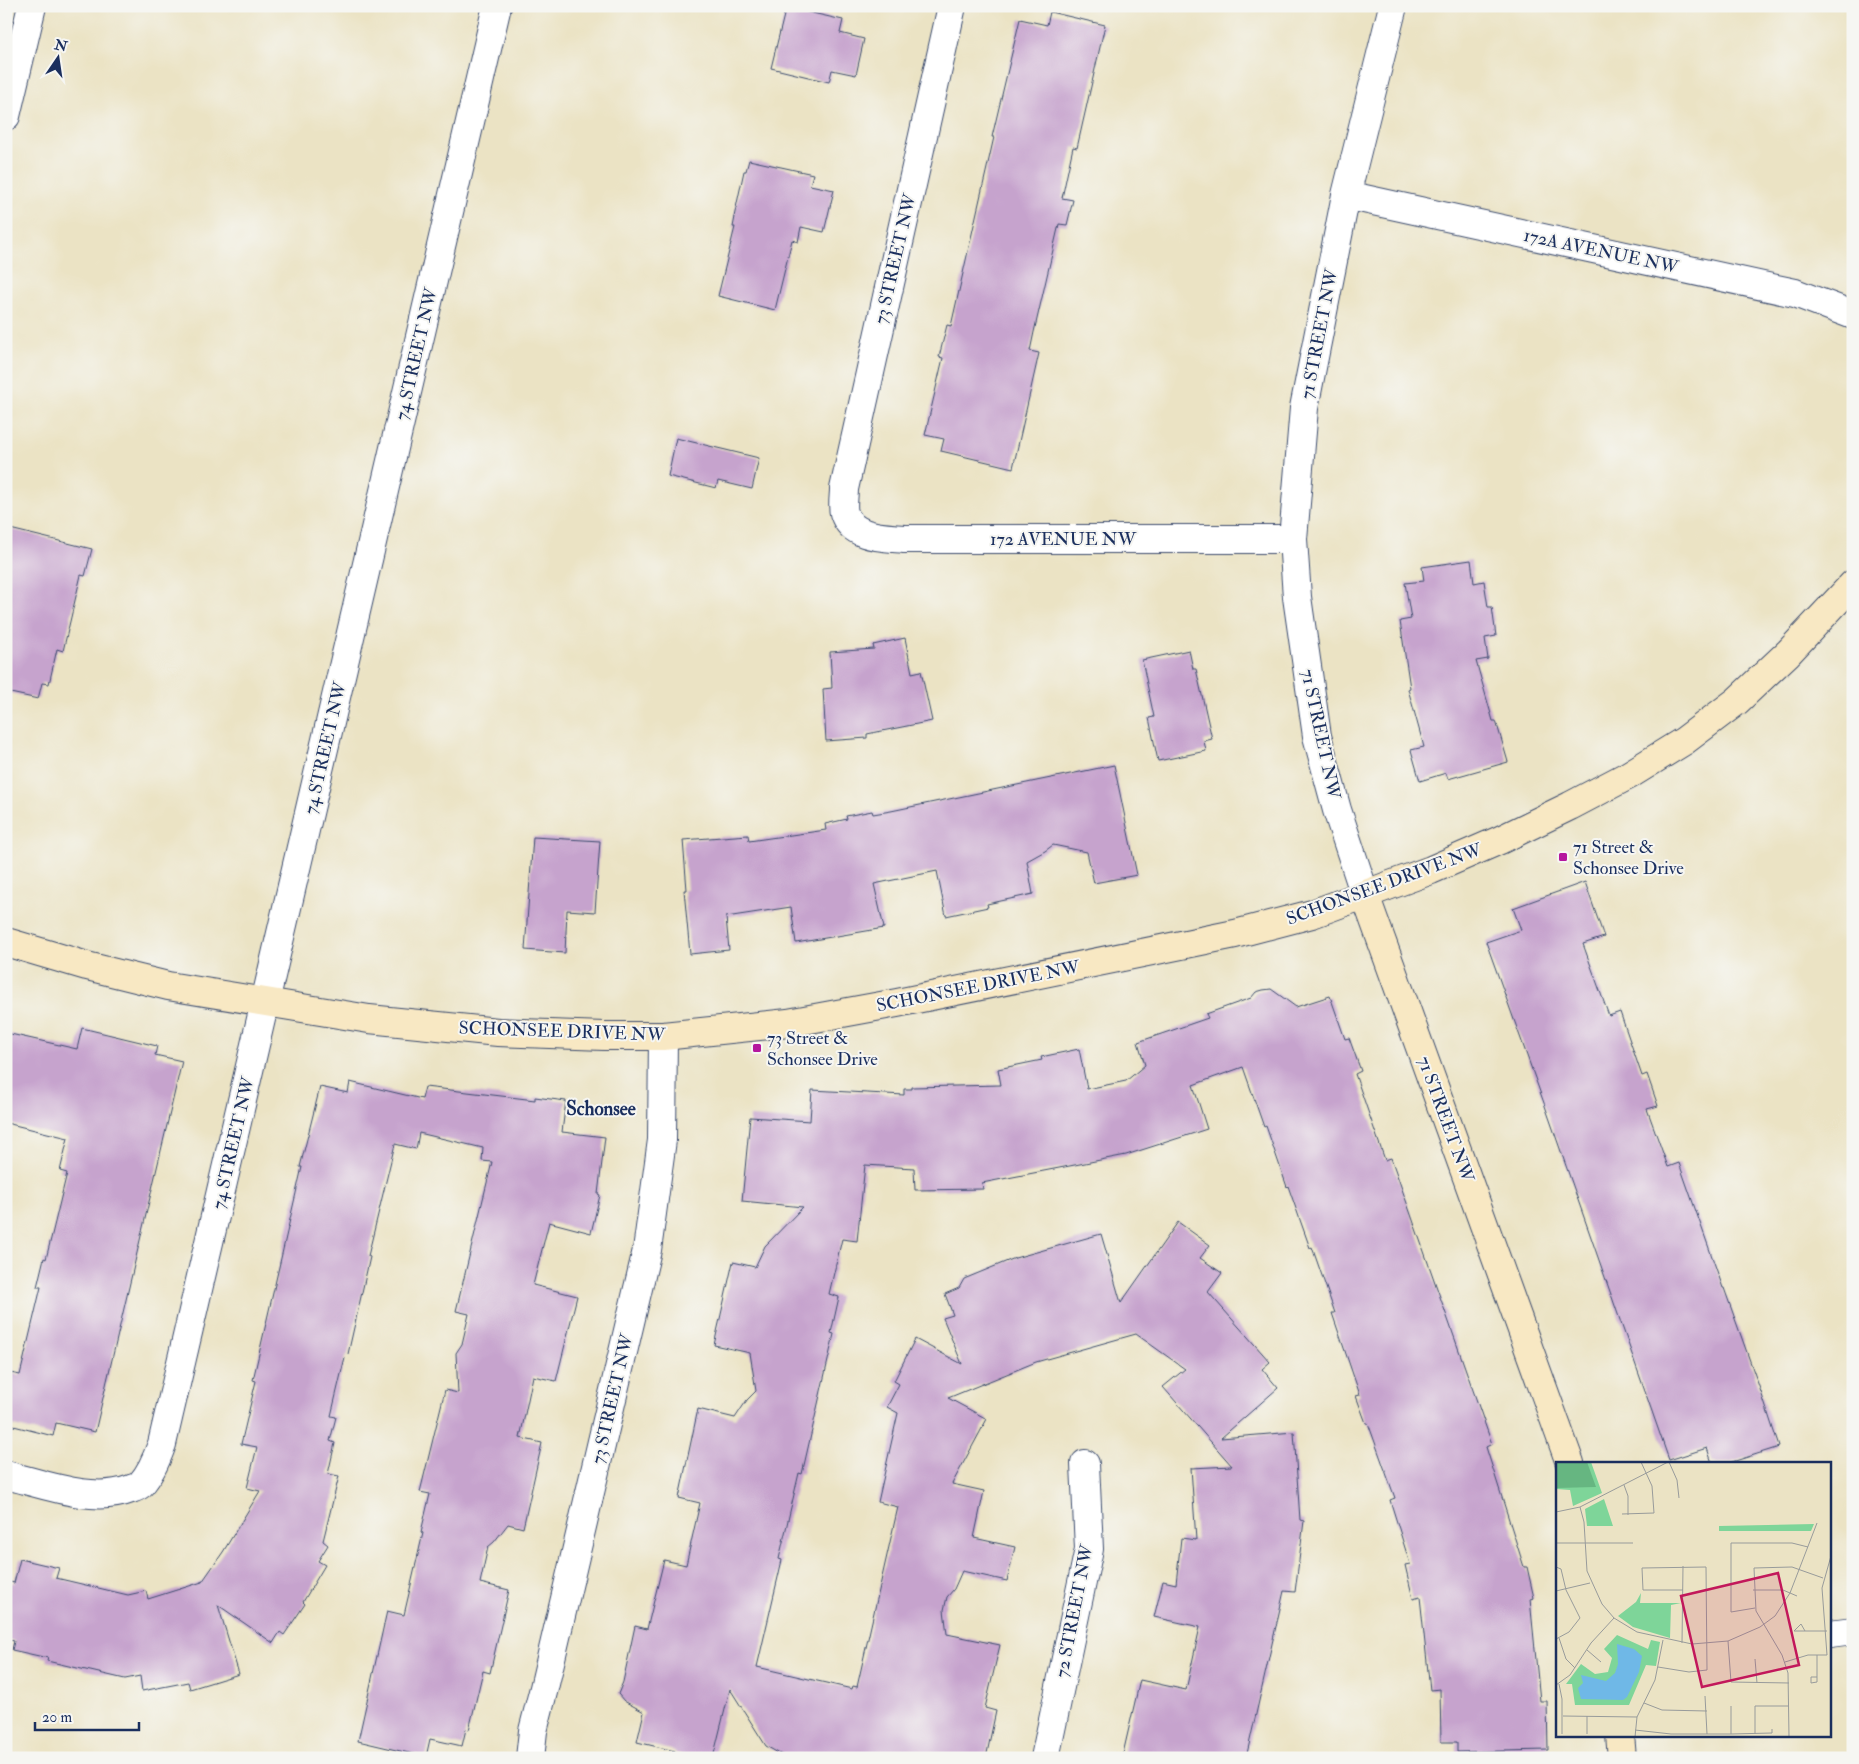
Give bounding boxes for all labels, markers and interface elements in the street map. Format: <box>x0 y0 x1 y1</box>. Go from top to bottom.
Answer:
north arrow <box>32 32 82 82</box>
text: N <box>52 36 69 56</box>
street label: 73 STREET NW <box>869 191 922 326</box>
street label: 172A AVENUE NW <box>1522 224 1681 279</box>
street label: 71 STREET NW <box>1296 266 1344 401</box>
street label: 74 STREET NW <box>390 285 443 422</box>
street label: 172 AVENUE NW <box>990 528 1137 551</box>
street label: 71 STREET NW <box>1296 667 1346 802</box>
street label: 74 STREET NW <box>299 679 352 816</box>
place label: 71 Street & Schonsee Drive <box>1573 836 1684 880</box>
street label: SCHONSEE DRIVE NW <box>1283 838 1486 931</box>
marker: 71 Street & Schonsee Drive <box>1557 851 1569 863</box>
street label: SCHONSEE DRIVE NW <box>875 955 1082 1017</box>
street label: SCHONSEE DRIVE NW <box>458 1016 666 1047</box>
place label: 73 Street & Schonsee Drive <box>767 1027 878 1071</box>
marker: 73 Street & Schonsee Drive <box>751 1042 763 1054</box>
street label: 71 STREET NW <box>1412 1053 1479 1186</box>
street label: 74 STREET NW <box>207 1074 260 1211</box>
district label: Schonsee <box>566 1097 636 1121</box>
street label: 73 STREET NW <box>586 1331 639 1466</box>
inset map <box>1556 1462 1832 1736</box>
street label: 72 STREET NW <box>1050 1542 1099 1680</box>
scale bar <box>35 1699 139 1731</box>
text: 20 m <box>42 1708 72 1727</box>

